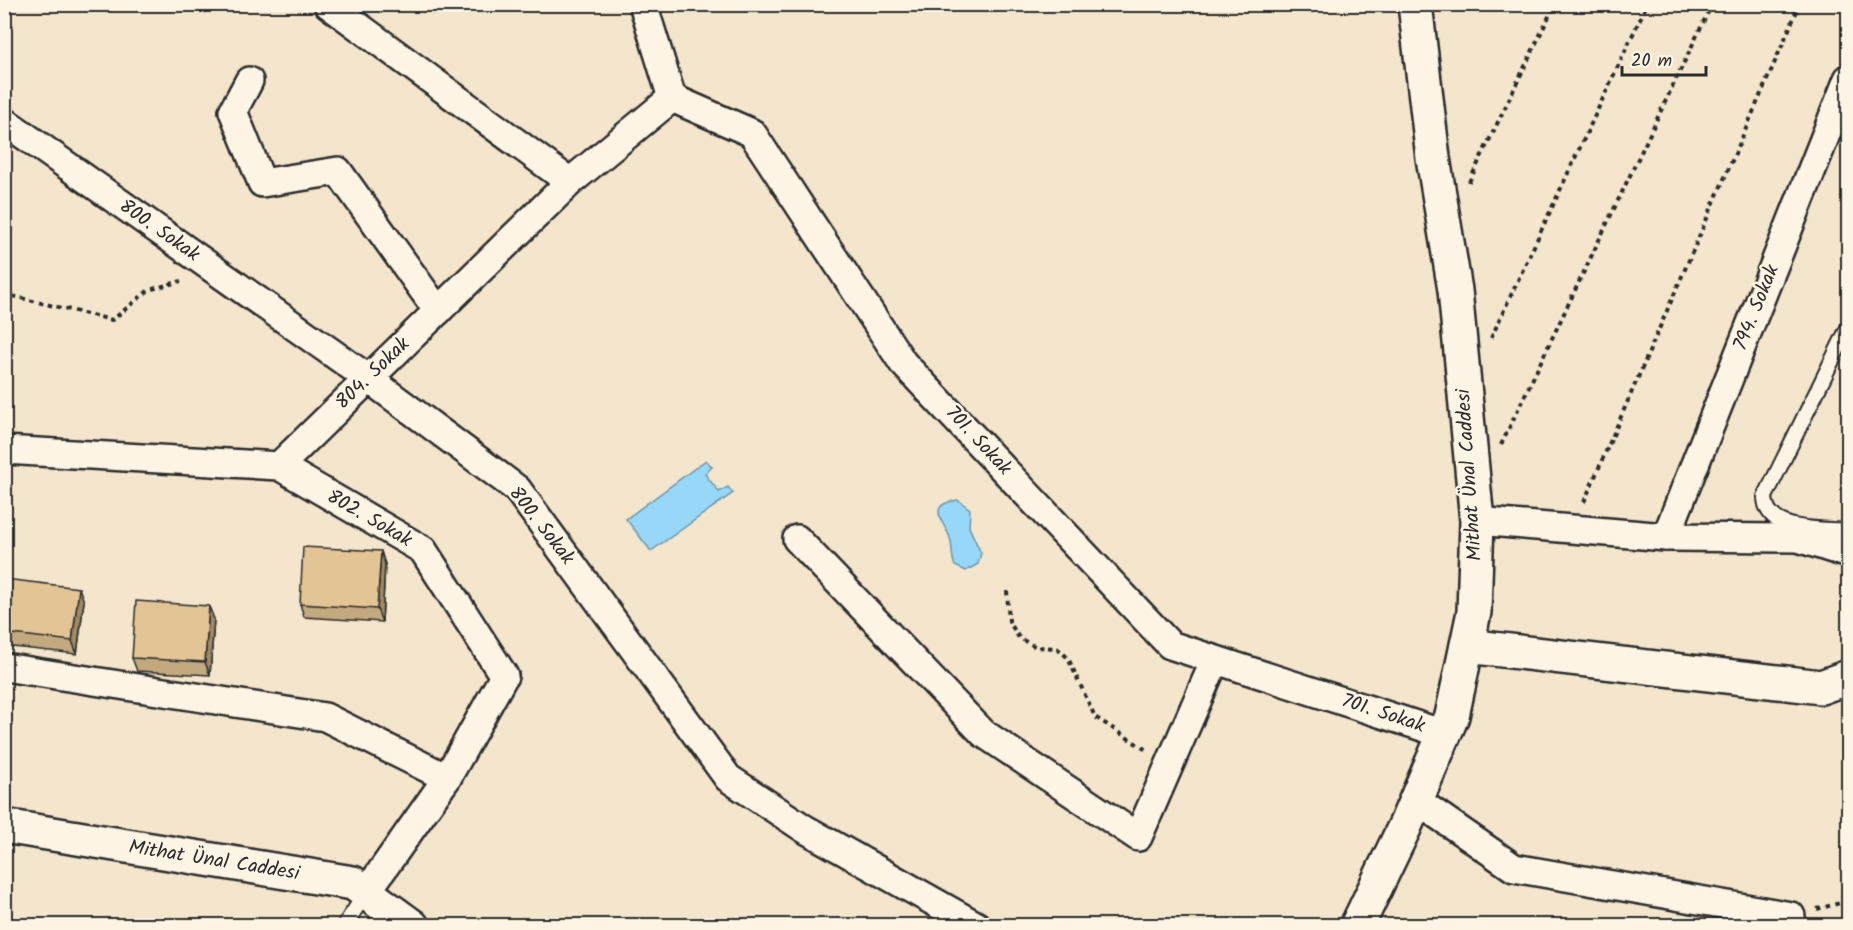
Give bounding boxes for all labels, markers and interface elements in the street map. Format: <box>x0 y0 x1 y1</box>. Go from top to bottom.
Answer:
scale bar <box>1622 39 1706 77</box>
text: 20 m <box>1631 47 1672 76</box>
street label: 800. Sokak <box>112 191 207 271</box>
street label: 794. Sokak <box>1725 259 1789 356</box>
street label: 804. Sokak <box>328 330 418 418</box>
street label: Mithat Ünal Caddesi <box>1448 387 1492 562</box>
street label: 701. Sokak <box>937 399 1019 484</box>
street label: 800. Sokak <box>500 480 582 573</box>
street label: 802. Sokak <box>320 482 418 557</box>
street label: 701. Sokak <box>1337 685 1429 743</box>
street label: Mithat Ünal Caddesi <box>126 832 303 890</box>

